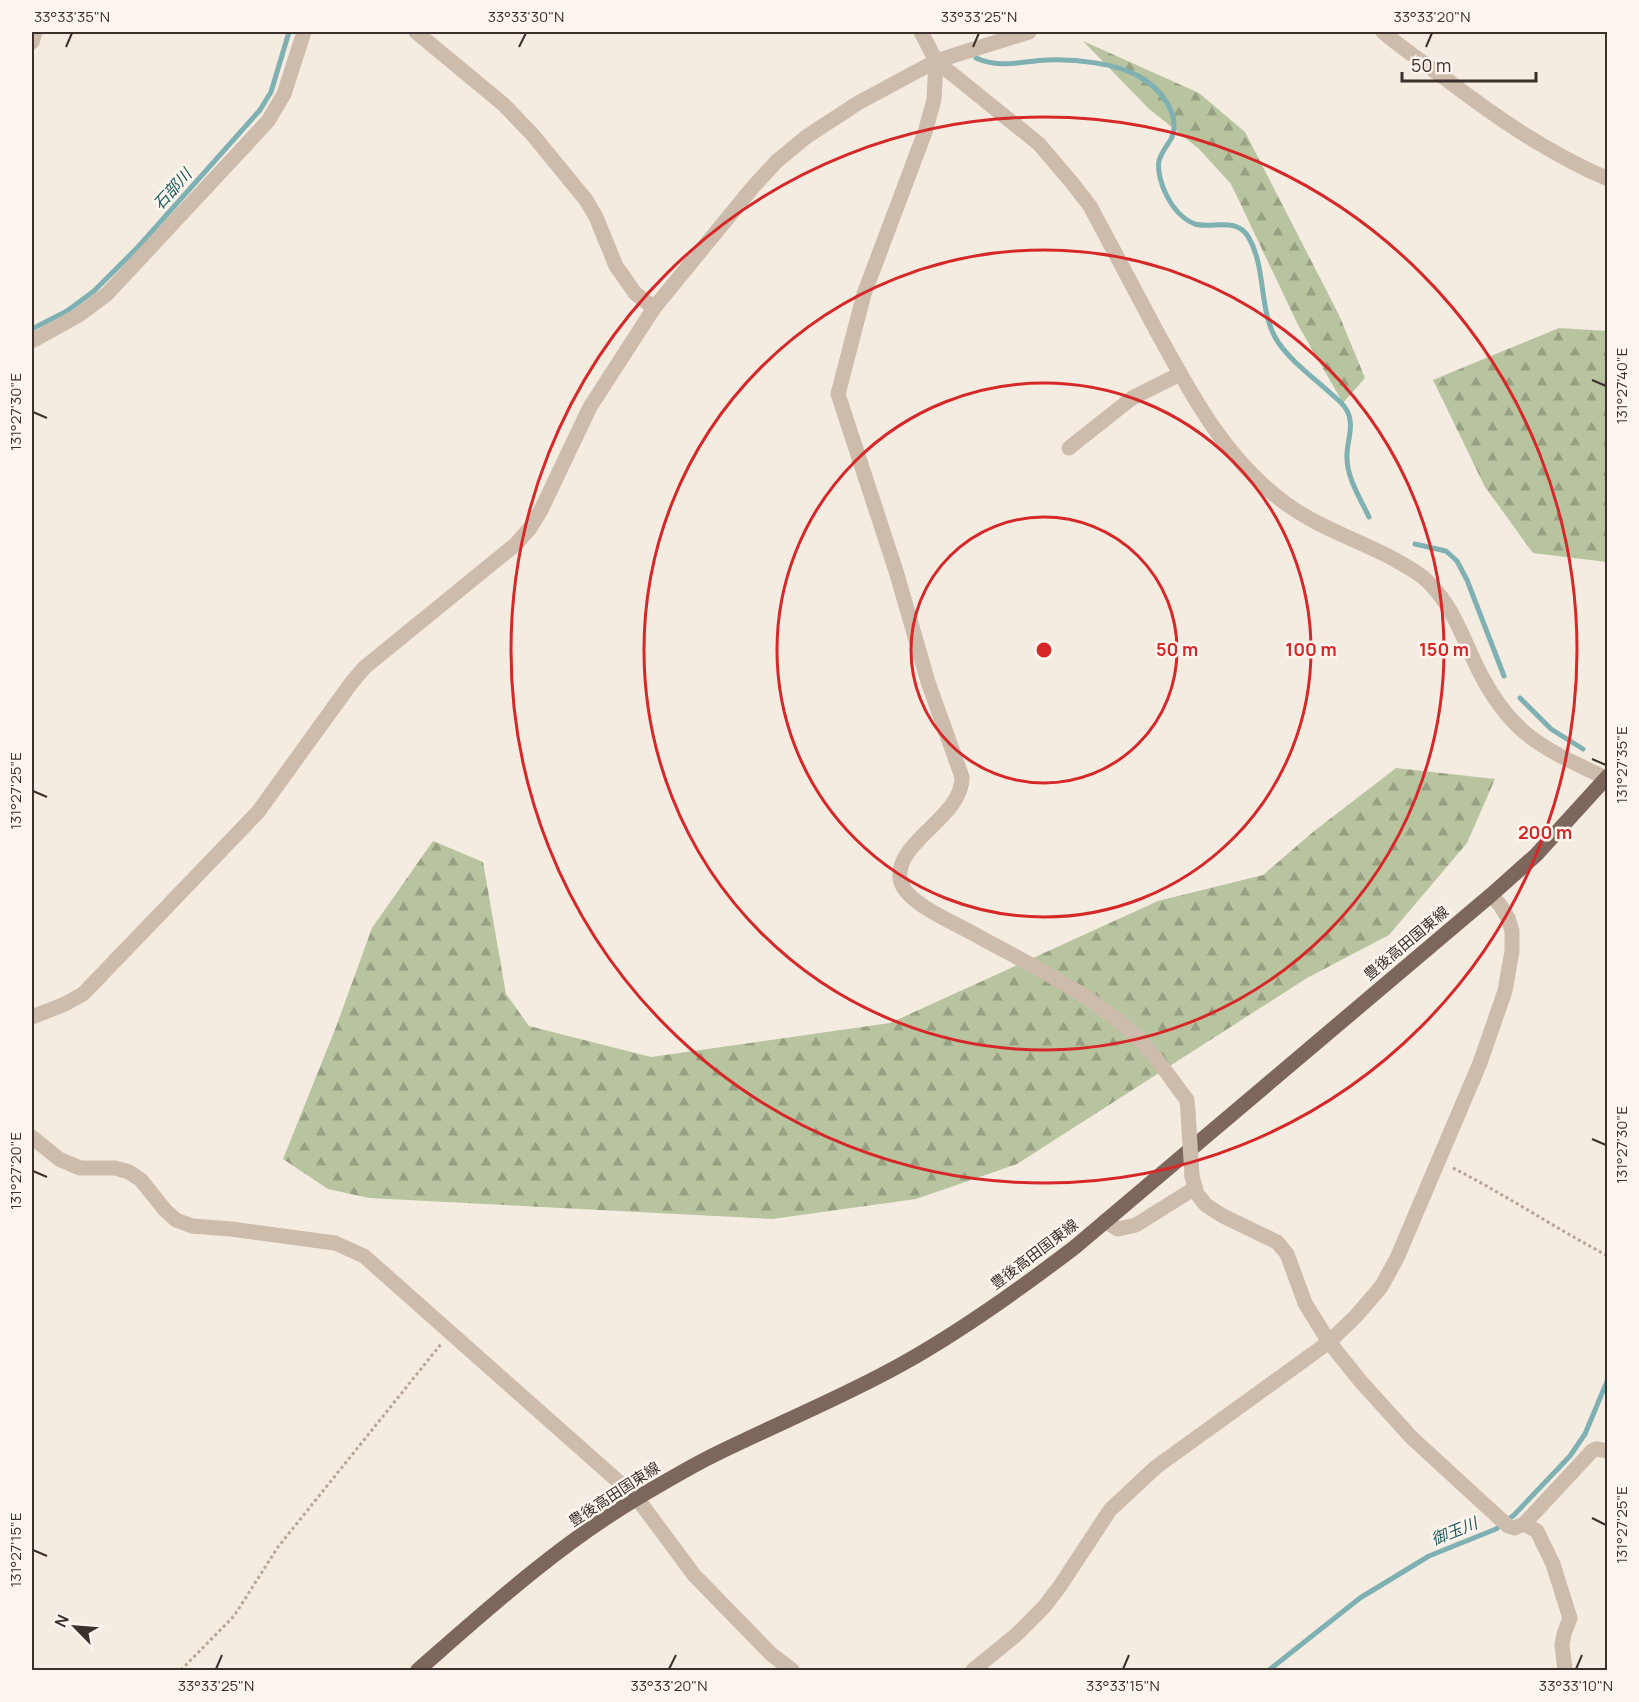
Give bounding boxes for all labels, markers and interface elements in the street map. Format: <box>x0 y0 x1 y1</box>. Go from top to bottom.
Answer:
text: 33°33'35"N <box>34 6 110 27</box>
text: 33°33'30"N <box>488 6 564 27</box>
text: 33°33'25"N <box>941 6 1017 27</box>
text: 33°33'20"N <box>1394 6 1470 27</box>
scale bar <box>1402 45 1536 83</box>
text: 50 m <box>1411 53 1451 77</box>
water label: 石部川 <box>148 162 198 214</box>
text: 131°27'40"E <box>1611 348 1632 424</box>
text: 131°27'30"E <box>5 373 26 451</box>
text: 50 m <box>1156 637 1198 661</box>
text: 100 m <box>1285 637 1337 661</box>
text: 150 m <box>1419 637 1469 661</box>
centre of rings <box>1034 640 1054 660</box>
text: 131°27'35"E <box>1611 726 1632 804</box>
text: 131°27'25"E <box>5 752 26 830</box>
text: 200 m <box>1518 820 1572 844</box>
street label: 豊後高田国東線 <box>1359 901 1453 985</box>
text: 131°27'30"E <box>1611 1106 1632 1184</box>
text: 131°27'20"E <box>5 1132 26 1210</box>
street label: 豊後高田国東線 <box>986 1214 1082 1294</box>
street label: 豊後高田国東線 <box>564 1457 664 1531</box>
text: 131°27'25"E <box>1611 1486 1632 1564</box>
water label: 御玉川 <box>1428 1511 1482 1550</box>
text: 131°27'15"E <box>5 1513 26 1587</box>
north arrow <box>45 1597 105 1657</box>
text: N <box>49 1611 74 1631</box>
text: 33°33'25"N <box>178 1675 254 1696</box>
text: 33°33'20"N <box>631 1675 707 1696</box>
text: 33°33'15"N <box>1086 1675 1160 1696</box>
text: 33°33'10"N <box>1539 1675 1613 1696</box>

